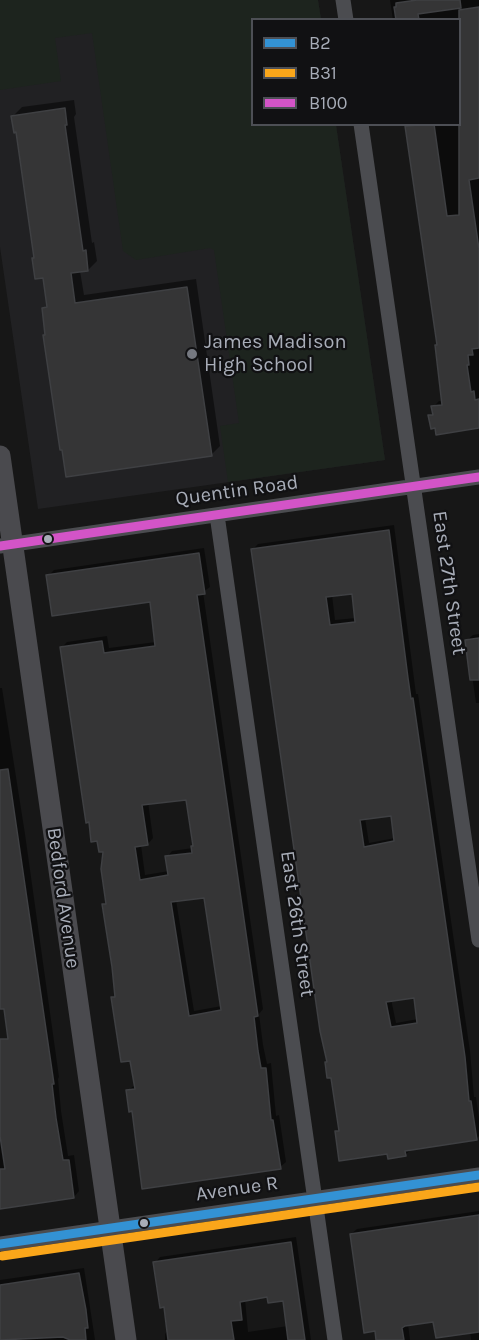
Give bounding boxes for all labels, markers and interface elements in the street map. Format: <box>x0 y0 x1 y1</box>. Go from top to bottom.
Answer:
legend <box>251 18 461 126</box>
text: B2 <box>309 32 331 54</box>
text: B31 <box>309 62 337 84</box>
text: B100 <box>309 92 348 114</box>
place label: James Madison High School <box>204 330 347 377</box>
marker: James Madison High School <box>185 347 199 361</box>
street label: Quentin Road <box>174 471 300 511</box>
street label: East 27th Street <box>427 509 471 657</box>
unlabelled marker <box>42 533 54 545</box>
street label: Bedford Avenue <box>41 826 85 970</box>
street label: East 26th Street <box>275 849 319 999</box>
street label: Avenue R <box>194 1171 280 1207</box>
unlabelled marker <box>138 1217 150 1229</box>

